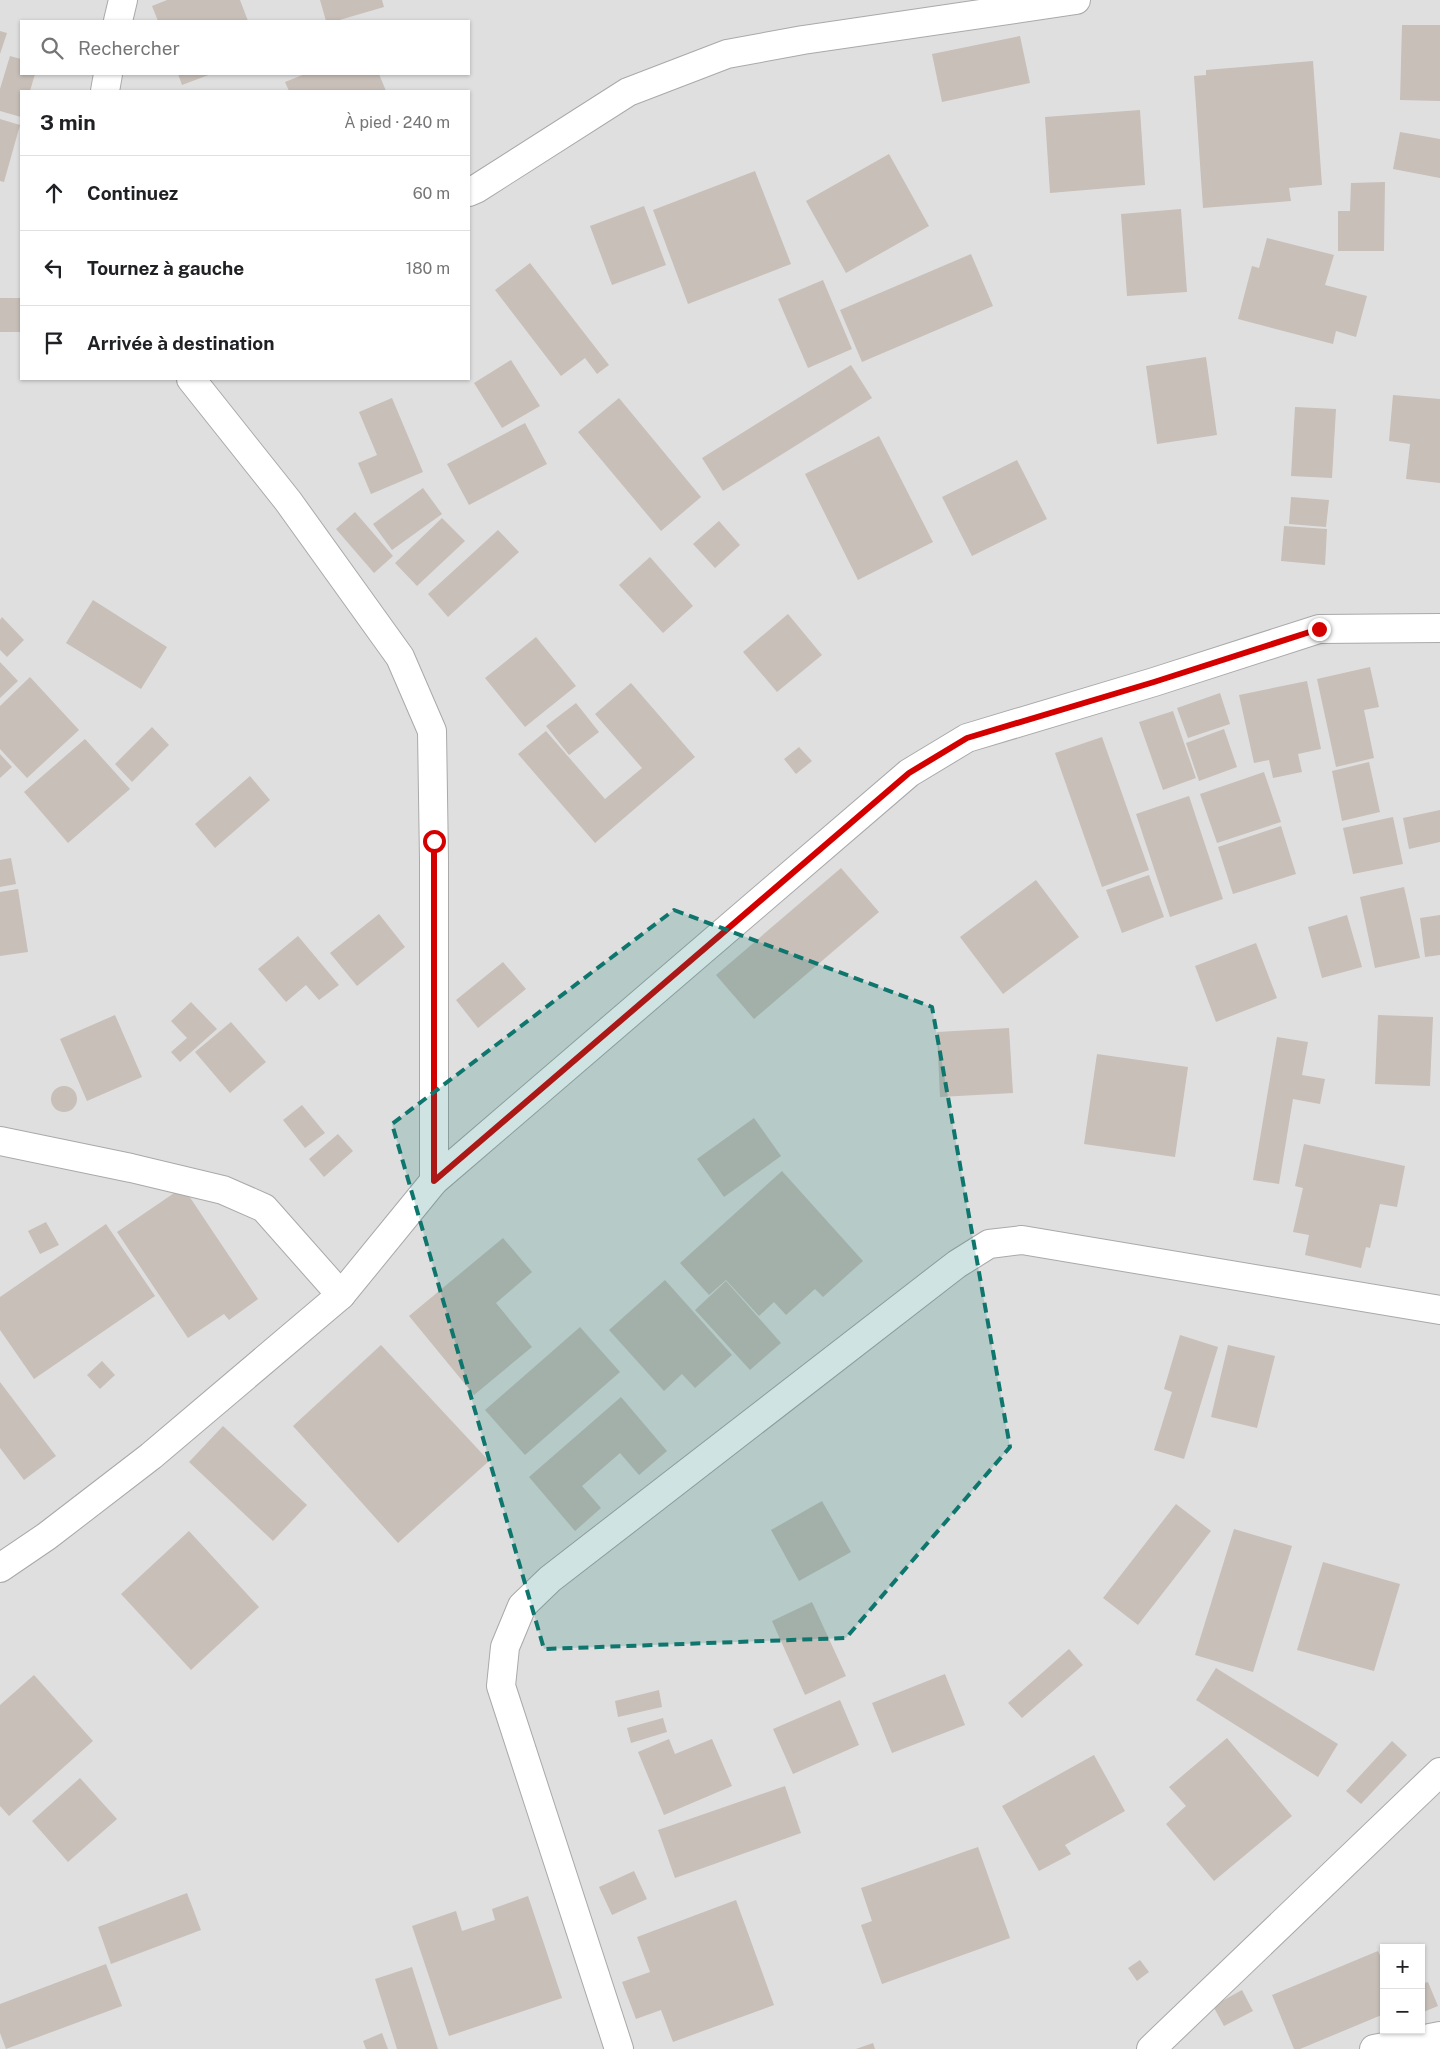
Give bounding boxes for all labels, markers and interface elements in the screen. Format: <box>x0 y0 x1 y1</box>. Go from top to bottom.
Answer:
search box <box>20 20 470 75</box>
icon: search <box>38 34 66 62</box>
text: Rechercher <box>78 37 180 59</box>
text: 3 min <box>40 110 96 135</box>
text: À pied · 240 m <box>344 113 450 132</box>
icon: ahead <box>40 179 68 207</box>
text: Continuez <box>87 182 178 204</box>
text: 60 m <box>413 184 450 203</box>
icon: left <box>40 254 68 282</box>
text: Tournez à gauche <box>87 257 244 279</box>
text: 180 m <box>406 259 450 278</box>
icon: arrive <box>40 329 68 357</box>
text: Arrivée à destination <box>87 332 275 354</box>
route end <box>1308 618 1331 641</box>
route start <box>423 830 446 853</box>
map controls <box>1380 1944 1425 2034</box>
button: + <box>1380 1944 1425 1989</box>
button: − <box>1380 1989 1425 2034</box>

